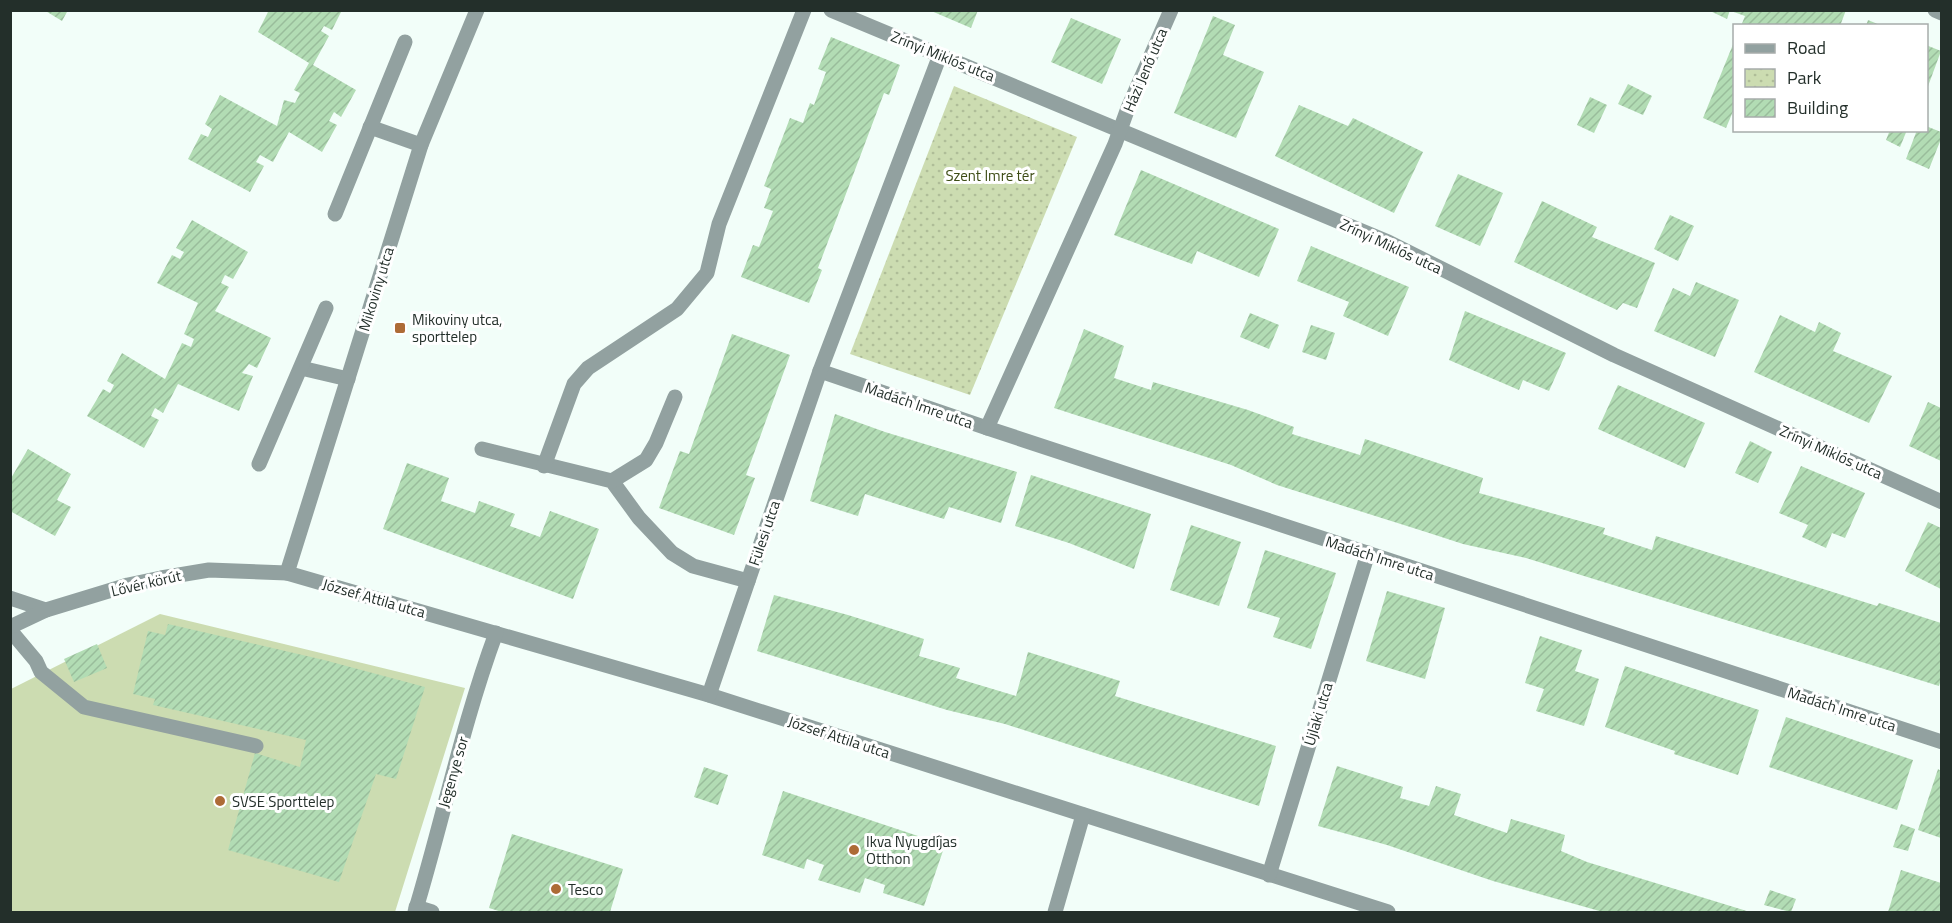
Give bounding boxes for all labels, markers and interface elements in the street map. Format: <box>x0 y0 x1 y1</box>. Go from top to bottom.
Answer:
street label: Házi Jenő utca <box>1117 24 1173 116</box>
legend <box>1733 24 1928 132</box>
street label: Zrínyi Miklós utca <box>888 25 999 87</box>
text: Road <box>1787 34 1826 61</box>
text: Park <box>1787 64 1822 91</box>
text: Building <box>1787 94 1848 121</box>
park label: Szent Imre tér <box>945 164 1035 187</box>
street label: Zrínyi Miklós utca <box>1336 212 1446 280</box>
street label: Mikoviny utca <box>352 244 400 334</box>
place label: Mikoviny utca, sporttelep <box>412 308 502 348</box>
marker: Mikoviny utca, sporttelep <box>393 321 407 335</box>
street label: Madách Imre utca <box>862 376 977 434</box>
street label: Zrínyi Miklós utca <box>1776 419 1886 485</box>
street label: Fülesi utca <box>742 497 786 569</box>
street label: Madách Imre utca <box>1323 530 1438 587</box>
street label: Lővér körút <box>109 564 184 602</box>
street label: József Attila utca <box>320 572 429 624</box>
street label: Újlaki utca <box>1298 679 1339 748</box>
street label: Madách Imre utca <box>1785 681 1900 738</box>
street label: József Attila utca <box>785 710 893 764</box>
street label: Jegenye sor <box>432 734 474 810</box>
place label: SVSE Sporttelep <box>232 790 335 813</box>
marker: SVSE Sporttelep <box>213 794 227 808</box>
place label: Ikva Nyugdíjas Otthon <box>866 830 957 870</box>
marker: Ikva Nyugdíjas Otthon <box>847 843 861 857</box>
place label: Tesco <box>568 878 604 901</box>
marker: Tesco <box>549 882 563 896</box>

